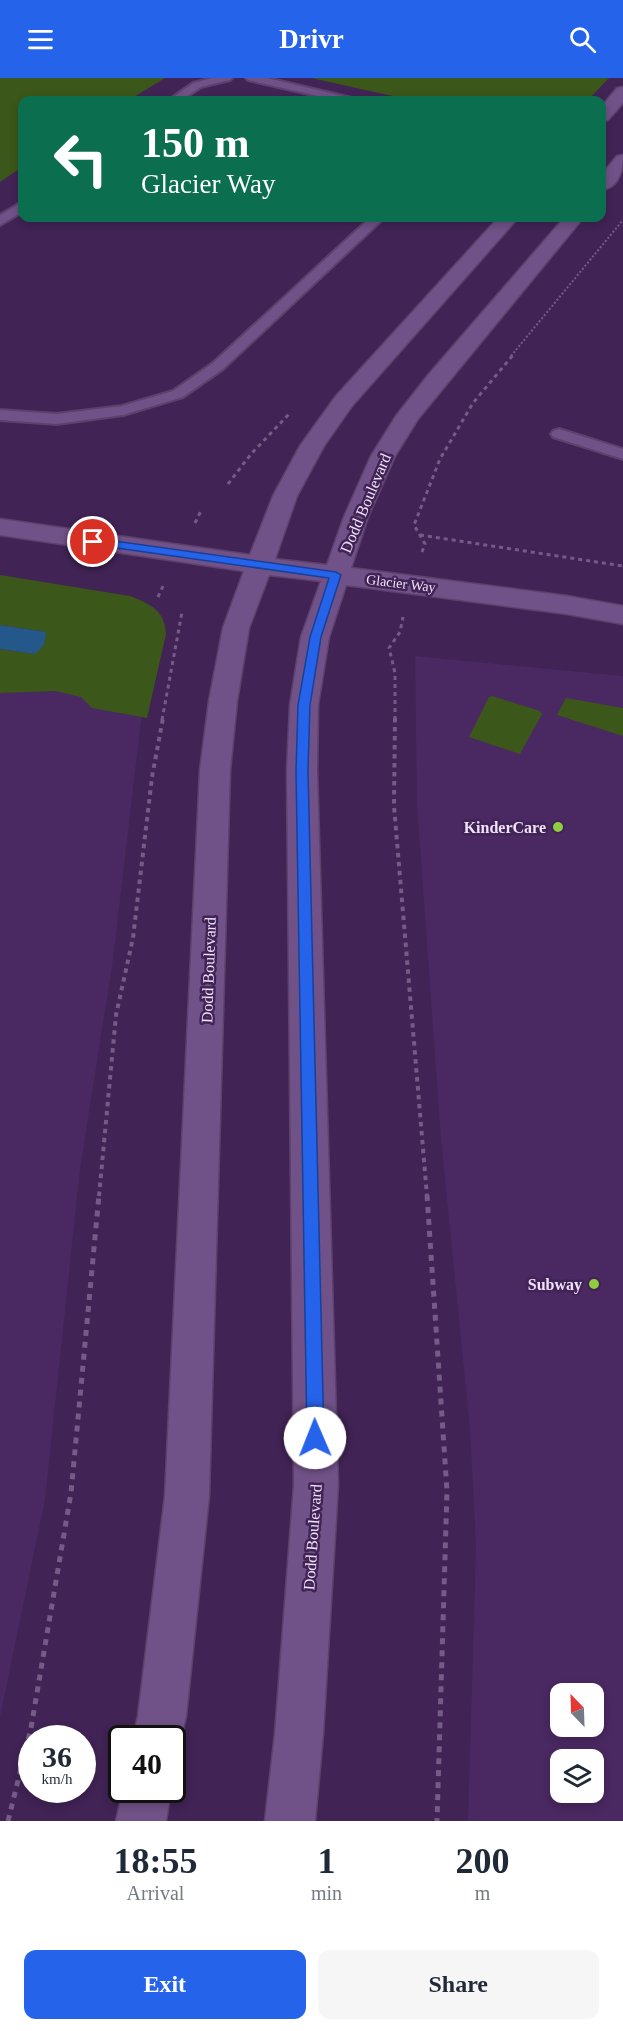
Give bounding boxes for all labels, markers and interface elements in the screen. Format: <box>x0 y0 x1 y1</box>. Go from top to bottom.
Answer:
icon: menu <box>24 23 57 56</box>
icon: search <box>566 23 599 56</box>
text: Drivr <box>279 24 344 54</box>
icon: left <box>42 120 120 198</box>
text: 150 m <box>141 120 250 166</box>
text: Glacier Way <box>141 169 276 199</box>
street label: Dodd Boulevard <box>337 451 394 555</box>
pin <box>67 516 118 567</box>
icon: arrive <box>76 525 109 558</box>
street label: Glacier Way <box>365 572 436 595</box>
place label: KinderCare <box>464 819 546 836</box>
marker: KinderCare <box>551 820 565 834</box>
street label: Dodd Boulevard <box>198 917 219 1023</box>
place label: Subway <box>528 1276 582 1294</box>
marker: Subway <box>587 1277 601 1291</box>
position arrow <box>283 1406 347 1470</box>
street label: Dodd Boulevard <box>300 1483 325 1591</box>
north arrow <box>550 1683 604 1737</box>
map controls <box>550 1683 604 1803</box>
speed limit sign: 40 <box>108 1725 186 1803</box>
text: 36 <box>42 1740 72 1773</box>
button: layers <box>550 1749 604 1803</box>
text: km/h <box>42 1771 72 1787</box>
text: 18:55 <box>113 1841 197 1881</box>
text: 1 <box>318 1841 336 1881</box>
text: 200 <box>456 1841 510 1881</box>
text: Arrival <box>127 1882 184 1904</box>
text: min <box>311 1882 342 1904</box>
text: m <box>475 1882 490 1904</box>
button: Exit <box>24 1950 306 2019</box>
button: Share <box>318 1950 599 2019</box>

